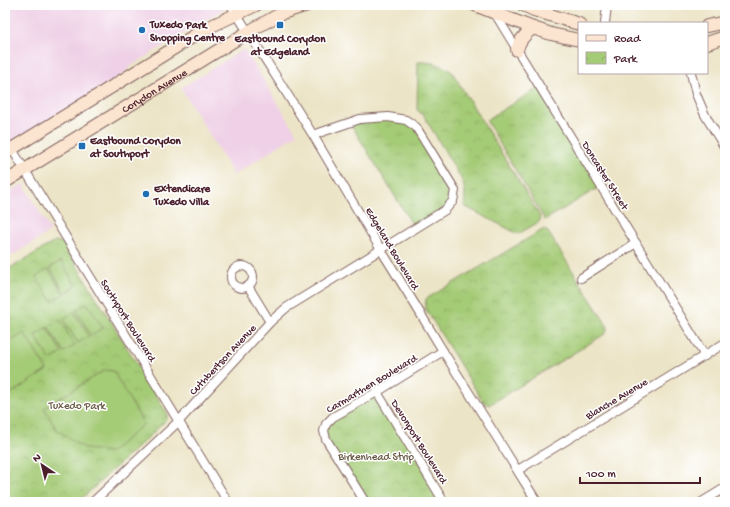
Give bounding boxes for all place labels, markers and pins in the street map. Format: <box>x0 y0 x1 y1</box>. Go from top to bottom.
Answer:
place label: Tuxedo Park Shopping Centre <box>149 20 226 46</box>
marker: Eastbound Corydon at Edgeland <box>275 20 285 30</box>
marker: Tuxedo Park Shopping Centre <box>137 25 147 35</box>
place label: Eastbound Corydon at Edgeland <box>234 33 326 60</box>
place label: Eastbound Corydon at Southport <box>89 135 182 161</box>
marker: Eastbound Corydon at Southport <box>77 141 87 151</box>
place label: Extendicare Tuxedo Villa <box>153 183 212 209</box>
marker: Extendicare Tuxedo Villa <box>141 189 151 199</box>

